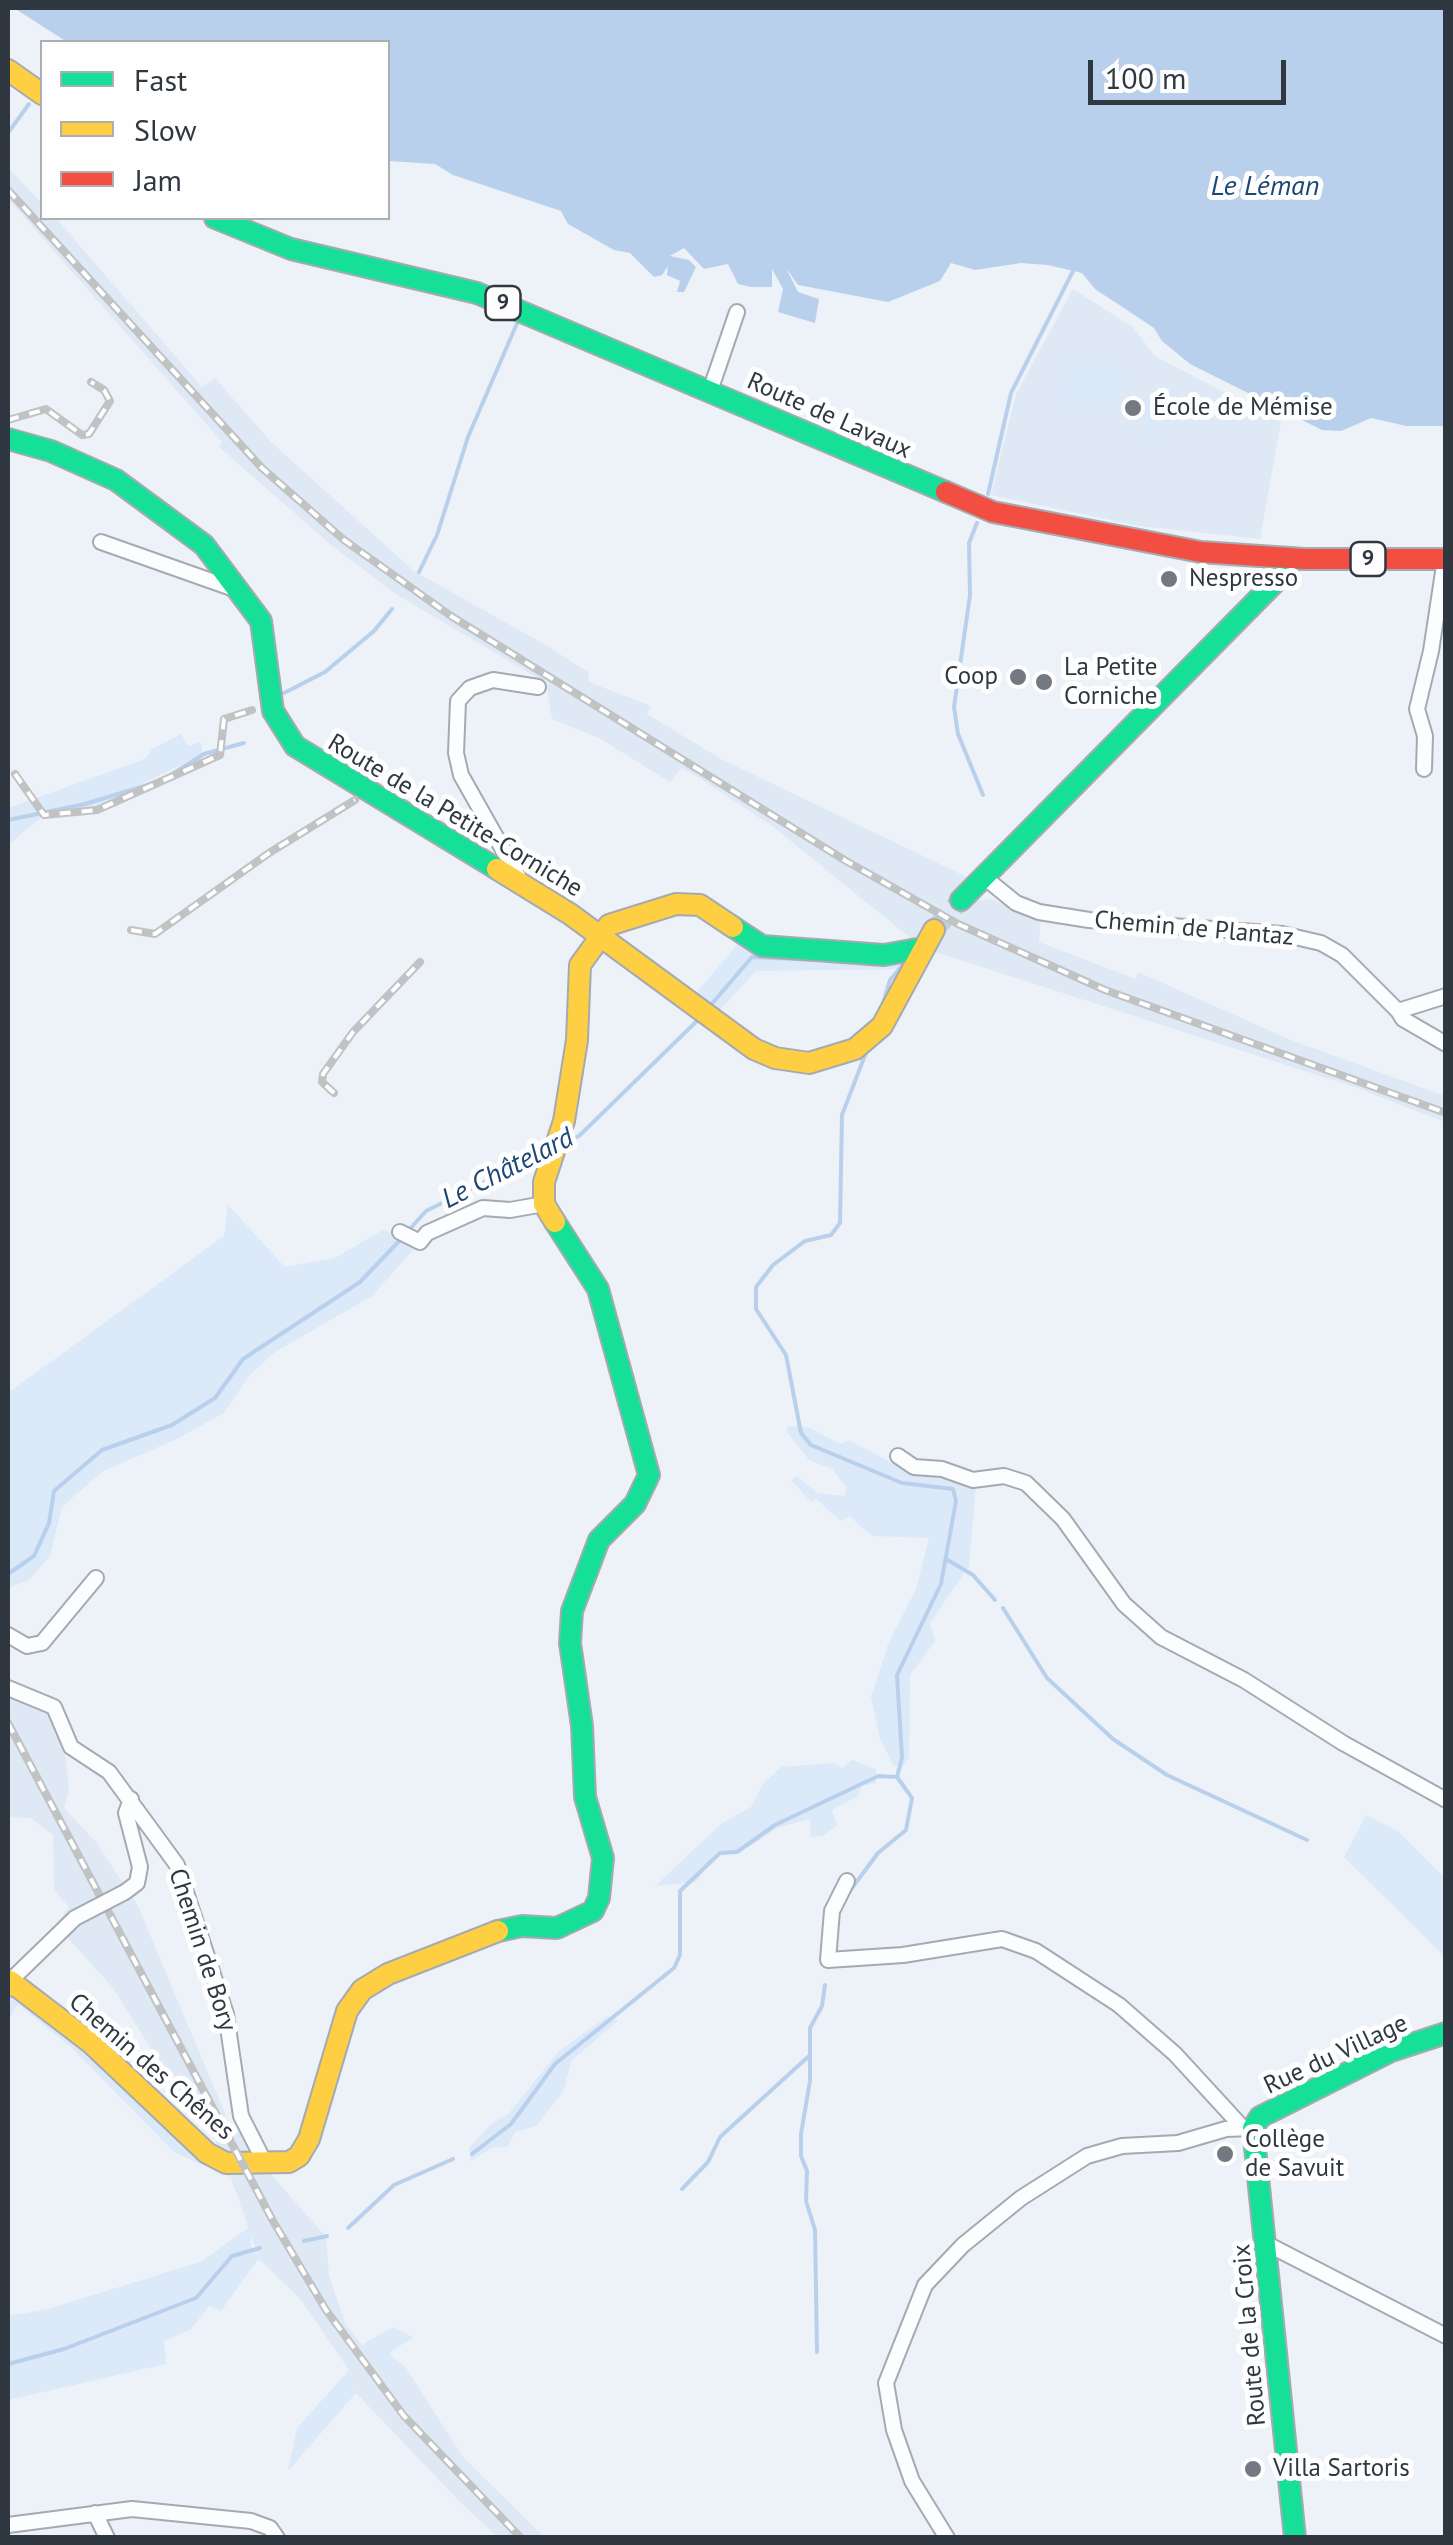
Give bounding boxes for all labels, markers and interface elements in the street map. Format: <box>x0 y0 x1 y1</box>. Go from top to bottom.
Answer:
legend <box>40 40 390 220</box>
scale bar <box>1093 40 1290 102</box>
text: 100 m <box>1105 58 1186 97</box>
text: Fast <box>134 60 187 99</box>
text: Slow <box>134 110 197 149</box>
text: Jam <box>134 160 182 199</box>
water label: Le Léman <box>1211 170 1319 204</box>
road number: 9 <box>486 286 520 320</box>
street label: Route de Lavaux <box>742 366 916 466</box>
place label: École de Mémise <box>1153 393 1333 423</box>
marker: École de Mémise <box>1122 397 1144 419</box>
road number: 9 <box>1350 542 1386 576</box>
place label: Nespresso <box>1189 564 1298 594</box>
marker: Nespresso <box>1158 568 1180 590</box>
place label: La Petite Corniche <box>1064 653 1157 712</box>
place label: Coop <box>944 662 998 692</box>
marker: Coop <box>1007 666 1029 688</box>
marker: La Petite Corniche <box>1033 671 1055 693</box>
street label: Route de la Petite-Corniche <box>322 728 588 904</box>
street label: Chemin de Plantaz <box>1093 905 1295 953</box>
water label: Le Châtelard <box>437 1122 579 1216</box>
street label: Chemin de Bory <box>162 1865 242 2035</box>
street label: Chemin des Chênes <box>62 1987 240 2147</box>
street label: Rue du Village <box>1259 2009 1413 2101</box>
place label: Collège de Savuit <box>1245 2125 1344 2184</box>
marker: Collège de Savuit <box>1214 2143 1236 2165</box>
street label: Route de la Croix <box>1227 2243 1273 2427</box>
place label: Villa Sartoris <box>1273 2454 1410 2484</box>
marker: Villa Sartoris <box>1242 2458 1264 2480</box>

